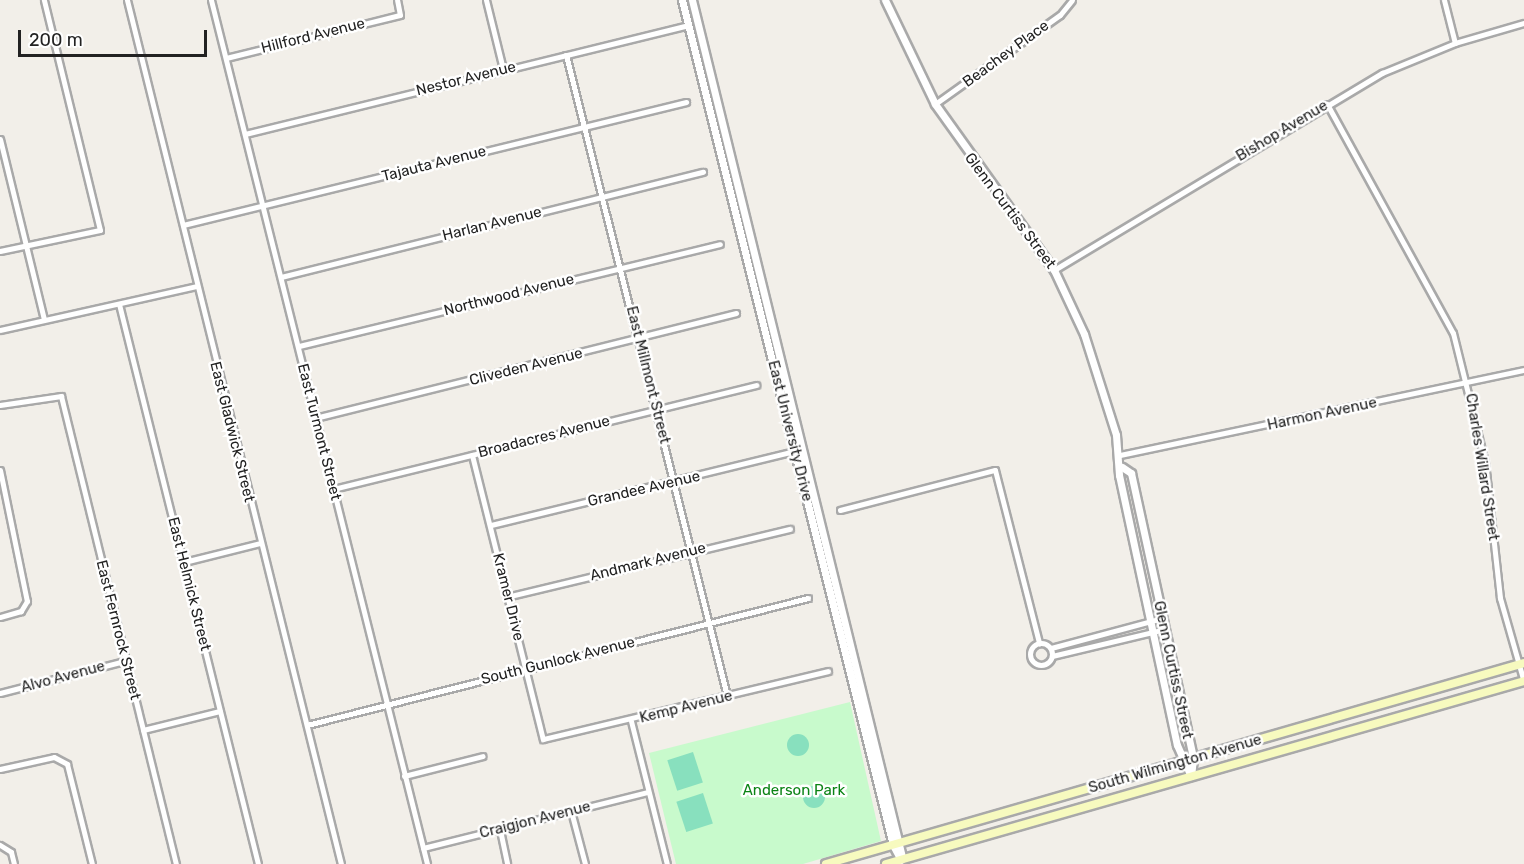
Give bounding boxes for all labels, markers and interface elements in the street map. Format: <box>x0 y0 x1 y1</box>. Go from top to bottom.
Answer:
street label: Hillford Avenue <box>259 14 367 58</box>
street label: Beachey Place <box>959 17 1053 91</box>
scale bar <box>21 18 210 56</box>
text: 200 m <box>29 29 83 51</box>
street label: Nestor Avenue <box>414 58 518 100</box>
street label: Bishop Avenue <box>1233 96 1331 166</box>
street label: Tajauta Avenue <box>380 142 488 186</box>
street label: Glenn Curtiss Street <box>960 149 1060 273</box>
street label: Harlan Avenue <box>440 203 544 245</box>
street label: Northwood Avenue <box>442 270 576 320</box>
street label: East Millmont Street <box>622 304 674 446</box>
street label: Cliveden Avenue <box>467 344 585 390</box>
street label: East University Drive <box>764 358 816 504</box>
street label: East Gladwick Street <box>206 360 258 504</box>
street label: East Turmont Street <box>293 362 345 502</box>
street label: Charles Willard Street <box>1461 392 1503 542</box>
street label: Harmon Avenue <box>1265 394 1379 434</box>
street label: Broadacres Avenue <box>476 412 612 462</box>
street label: Grandee Avenue <box>586 467 702 511</box>
street label: East Helmick Street <box>164 515 214 653</box>
street label: Andmark Avenue <box>588 539 708 585</box>
street label: Kramer Drive <box>488 551 528 643</box>
street label: East Fernrock Street <box>92 558 144 702</box>
street label: Glenn Curtiss Street <box>1150 599 1196 741</box>
street label: South Gunlock Avenue <box>479 633 637 689</box>
street label: Alvo Avenue <box>19 657 107 697</box>
street label: Kemp Avenue <box>638 687 734 727</box>
street label: South Wilmington Avenue <box>1086 731 1264 797</box>
park label: Anderson Park <box>743 782 845 800</box>
street label: Craigjon Avenue <box>477 797 593 843</box>

